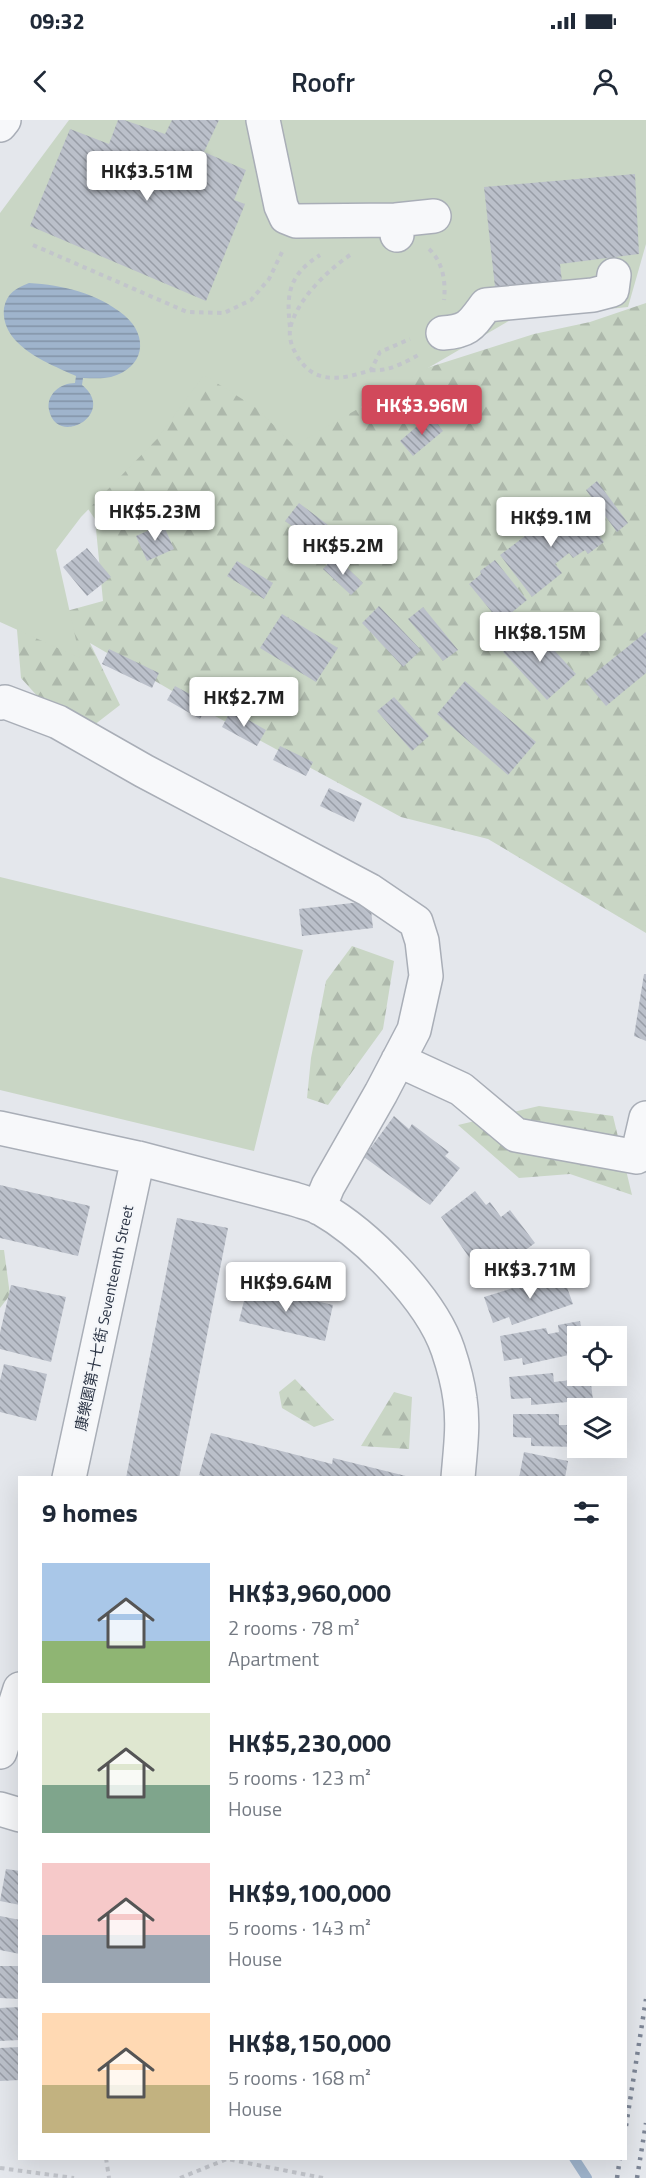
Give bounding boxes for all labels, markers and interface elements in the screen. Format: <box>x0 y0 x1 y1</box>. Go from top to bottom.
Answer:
text: 09:32 <box>30 4 85 38</box>
text: Roofr <box>291 61 355 102</box>
icon: back <box>24 65 57 98</box>
icon: person <box>589 65 622 98</box>
pin: HK$3.51M <box>85 151 209 202</box>
text: HK$3.51M <box>101 155 193 186</box>
pin: HK$3.96M <box>360 385 484 436</box>
text: HK$3.96M <box>376 389 468 420</box>
pin: HK$5.23M <box>93 491 217 542</box>
text: HK$5.23M <box>109 495 201 526</box>
pin: HK$9.1M <box>496 497 606 548</box>
text: HK$9.1M <box>510 501 592 532</box>
pin: HK$5.2M <box>288 525 398 576</box>
text: HK$5.2M <box>302 529 384 560</box>
pin: HK$8.15M <box>478 612 602 663</box>
text: HK$8.15M <box>494 616 586 647</box>
pin: HK$2.7M <box>189 677 299 728</box>
text: HK$2.7M <box>203 681 285 712</box>
street label: 康樂園第十七街 Seventeenth Street <box>69 1202 139 1433</box>
pin: HK$3.71M <box>468 1249 592 1300</box>
text: HK$3.71M <box>484 1253 576 1284</box>
pin: HK$9.64M <box>224 1262 348 1313</box>
text: HK$9.64M <box>240 1266 332 1297</box>
map controls <box>567 1326 627 1458</box>
button: locate <box>567 1326 627 1386</box>
button: layers <box>567 1398 627 1458</box>
text: 9 homes <box>42 1493 138 1532</box>
icon: filters <box>570 1496 603 1529</box>
text: HK$3,960,000 <box>228 1573 391 1612</box>
icon: home <box>90 1587 162 1659</box>
text: 2 rooms · 78 m² <box>228 1612 360 1643</box>
text: Apartment <box>228 1643 319 1674</box>
text: HK$5,230,000 <box>228 1723 391 1762</box>
icon: home <box>90 1737 162 1809</box>
text: 5 rooms · 123 m² <box>228 1762 371 1793</box>
text: House <box>228 1793 282 1824</box>
text: HK$9,100,000 <box>228 1873 391 1912</box>
icon: home <box>90 1887 162 1959</box>
text: 5 rooms · 143 m² <box>228 1912 371 1943</box>
text: House <box>228 1943 282 1974</box>
text: HK$8,150,000 <box>228 2023 391 2062</box>
icon: home <box>90 2037 162 2109</box>
text: 5 rooms · 168 m² <box>228 2062 371 2093</box>
text: House <box>228 2093 282 2124</box>

